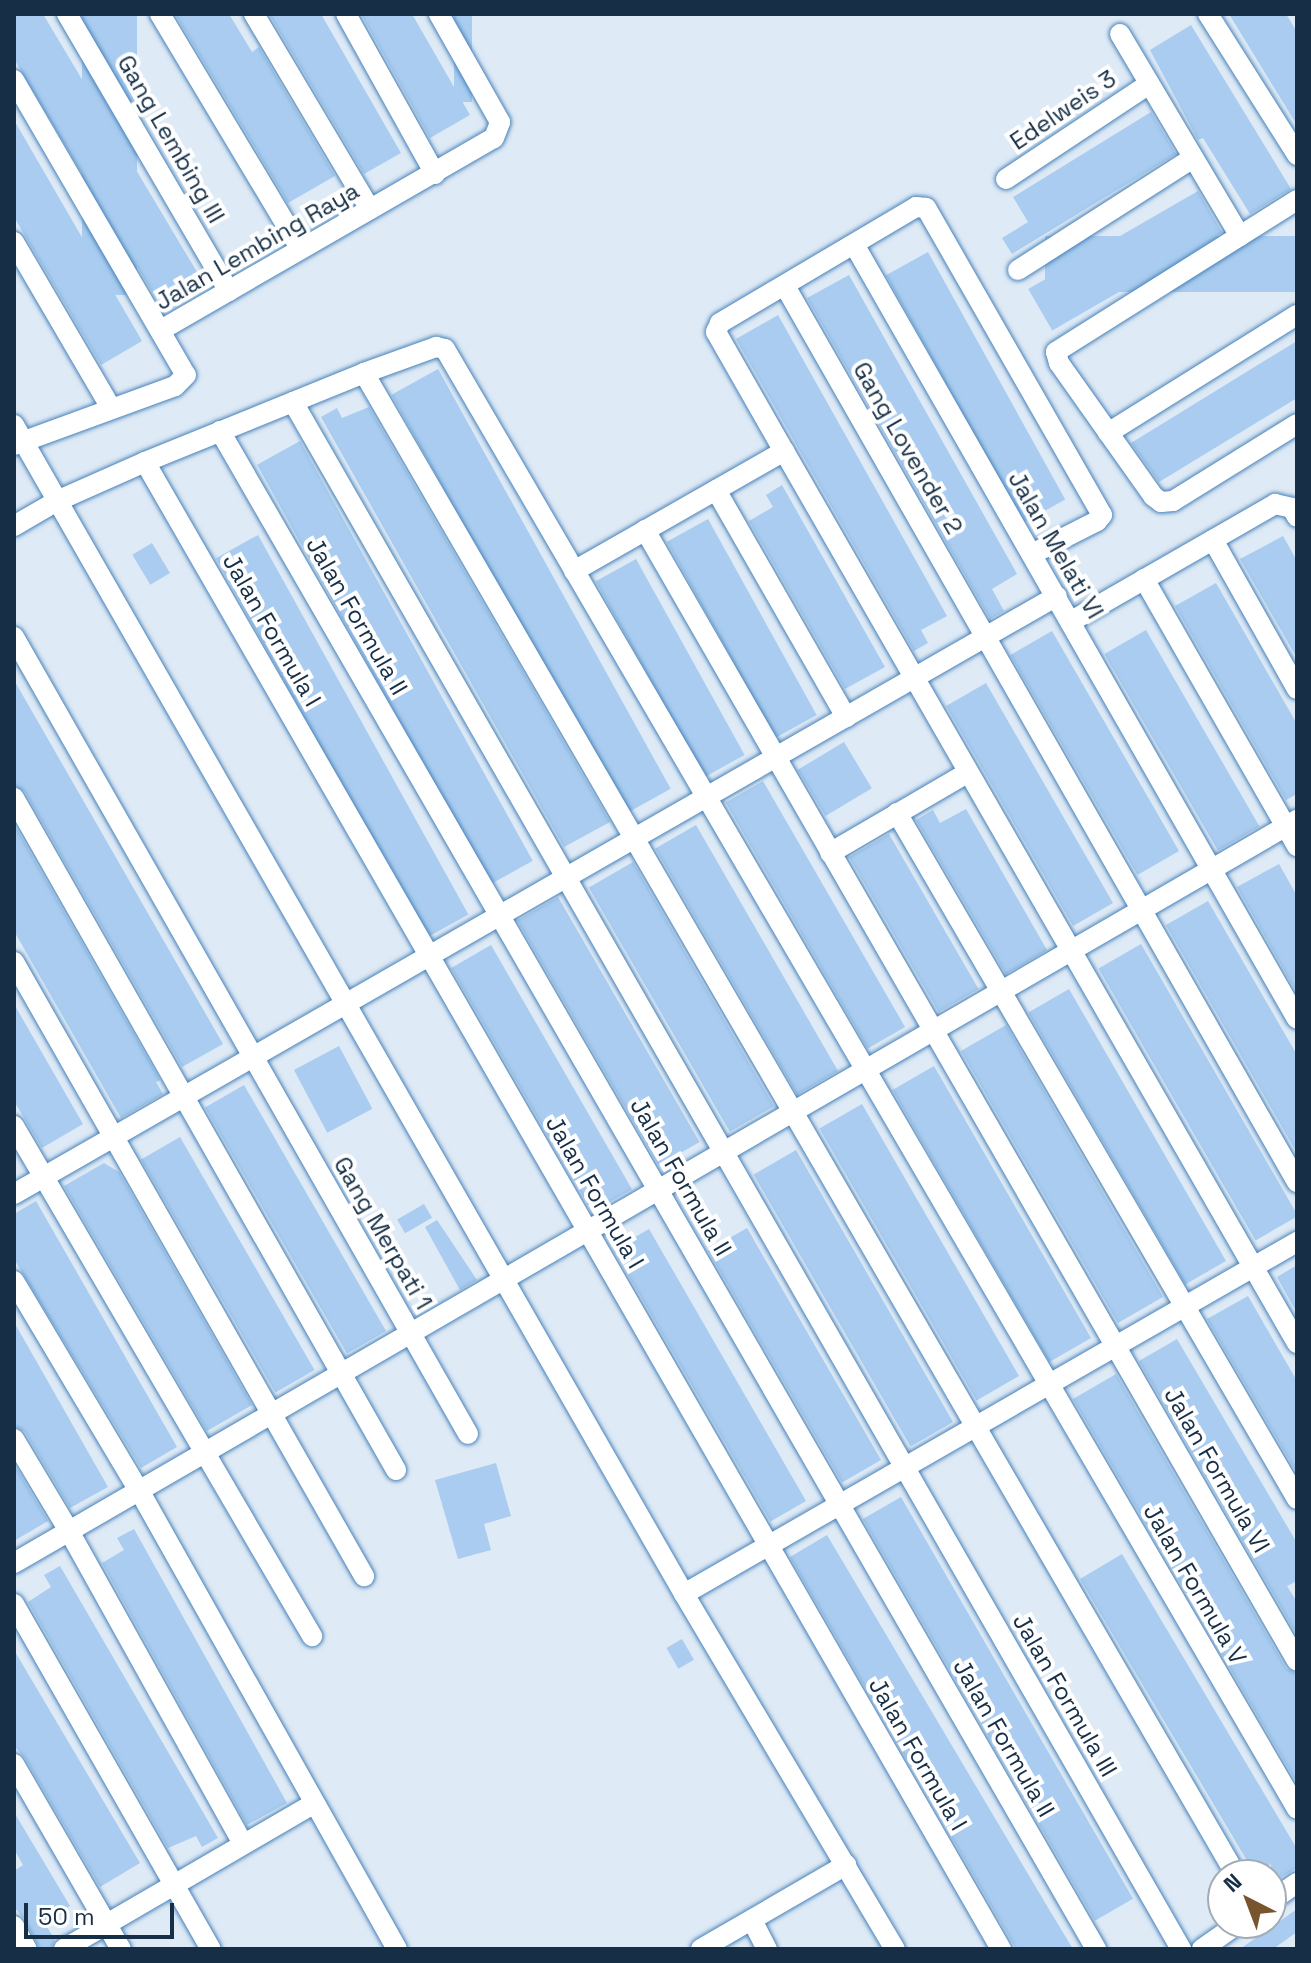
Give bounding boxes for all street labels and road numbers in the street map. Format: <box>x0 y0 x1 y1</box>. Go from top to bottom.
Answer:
street label: Gang Lembing III <box>111 50 231 228</box>
street label: Edelweis 3 <box>1005 64 1121 156</box>
street label: Jalan Lembing Raya <box>150 176 364 316</box>
street label: Gang Lovender 2 <box>847 357 969 539</box>
street label: Jalan Melati VI <box>1002 466 1110 624</box>
street label: Jalan Formula II <box>300 532 414 700</box>
street label: Jalan Formula I <box>217 549 327 711</box>
street label: Jalan Formula II <box>624 1093 738 1261</box>
street label: Jalan Formula I <box>540 1111 650 1273</box>
street label: Gang Merpati 1 <box>328 1152 438 1314</box>
street label: Jalan Formula VI <box>1158 1382 1276 1558</box>
street label: Jalan Formula V <box>1137 1499 1253 1669</box>
street label: Jalan Formula III <box>1007 1608 1123 1782</box>
street label: Jalan Formula II <box>947 1654 1061 1822</box>
street label: Jalan Formula I <box>863 1673 973 1835</box>

